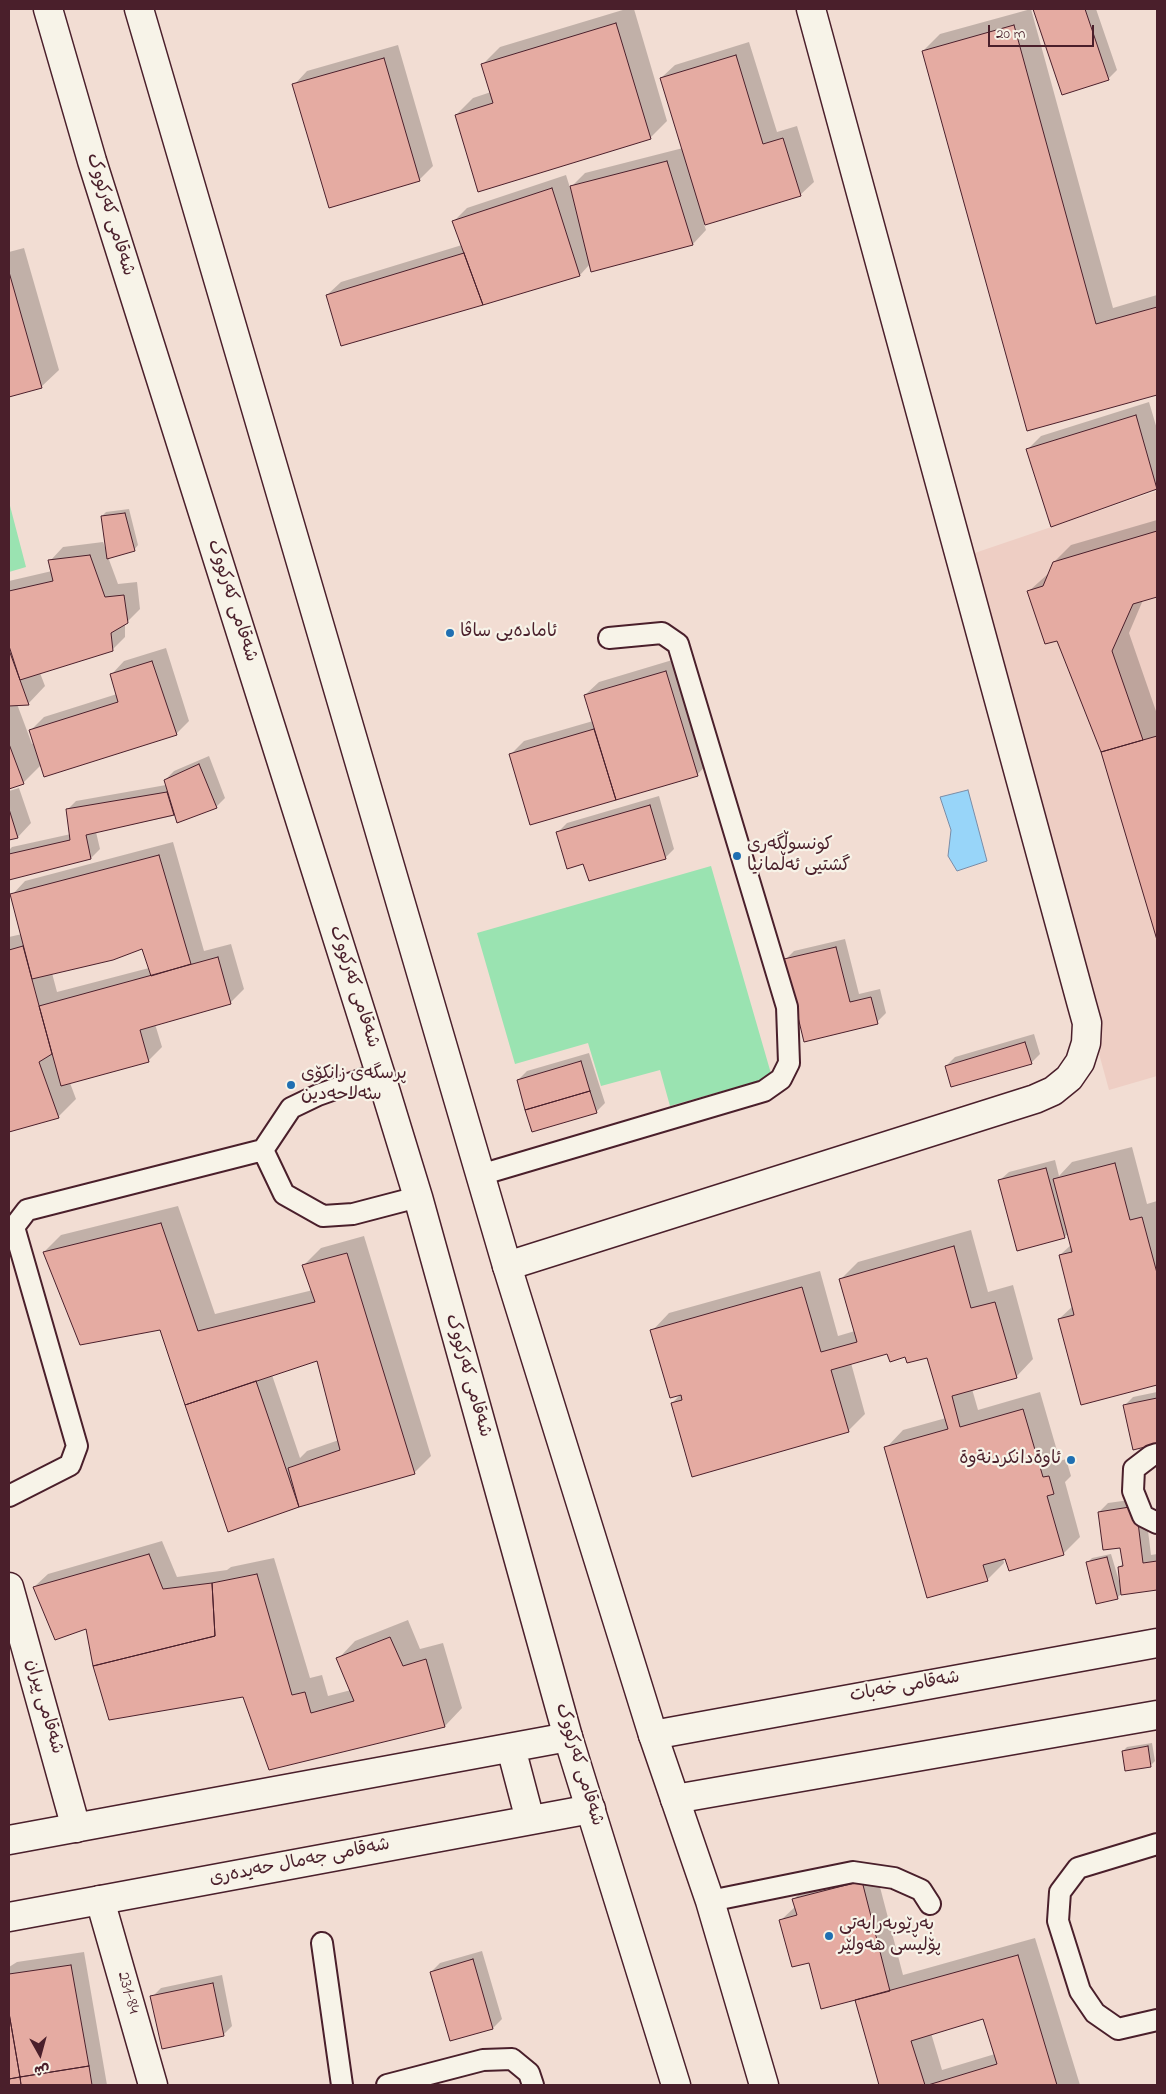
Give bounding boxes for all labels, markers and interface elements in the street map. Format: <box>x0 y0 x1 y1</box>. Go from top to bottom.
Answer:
scale bar <box>991 15 1097 47</box>
text: 20 m <box>996 23 1025 45</box>
street label: شەقامی کەرکووک <box>80 151 138 279</box>
street label: شەقامی کەرکووک <box>201 537 261 665</box>
place label: ئامادەیی ساڤا <box>460 622 557 644</box>
marker: ئامادەیی ساڤا <box>444 627 456 639</box>
place label: کونسوڵگەری گشتیی ئەڵمانیا <box>747 835 850 878</box>
marker: کونسوڵگەری گشتیی ئەڵمانیا <box>731 850 743 862</box>
street label: شەقامی کەرکووک <box>323 923 383 1051</box>
place label: پرسگەی زانکۆی سەلاحەدین <box>301 1064 407 1106</box>
marker: پرسگەی زانکۆی سەلاحەدین <box>285 1079 297 1091</box>
street label: شەقامی کەرکووک <box>439 1312 495 1440</box>
place label: ئاوةدانكردنةوة <box>959 1449 1061 1471</box>
marker: ئاوةدانكردنةوة <box>1065 1454 1077 1466</box>
street label: شەقامی پیران <box>19 1657 67 1757</box>
street label: شەقامی خەبات <box>848 1668 962 1708</box>
street label: شەقامی کەرکووک <box>549 1701 607 1829</box>
street label: شەقامی جەمال حەیدەری <box>208 1835 392 1891</box>
place label: بەڕێوبەرایەتی پۆلیسی هەولێر <box>839 1915 941 1958</box>
marker: بەڕێوبەرایەتی پۆلیسی هەولێر <box>823 1930 835 1942</box>
street label: 231-84 <box>111 1969 143 2017</box>
north arrow <box>15 2029 65 2079</box>
text: ش <box>33 2058 51 2081</box>

